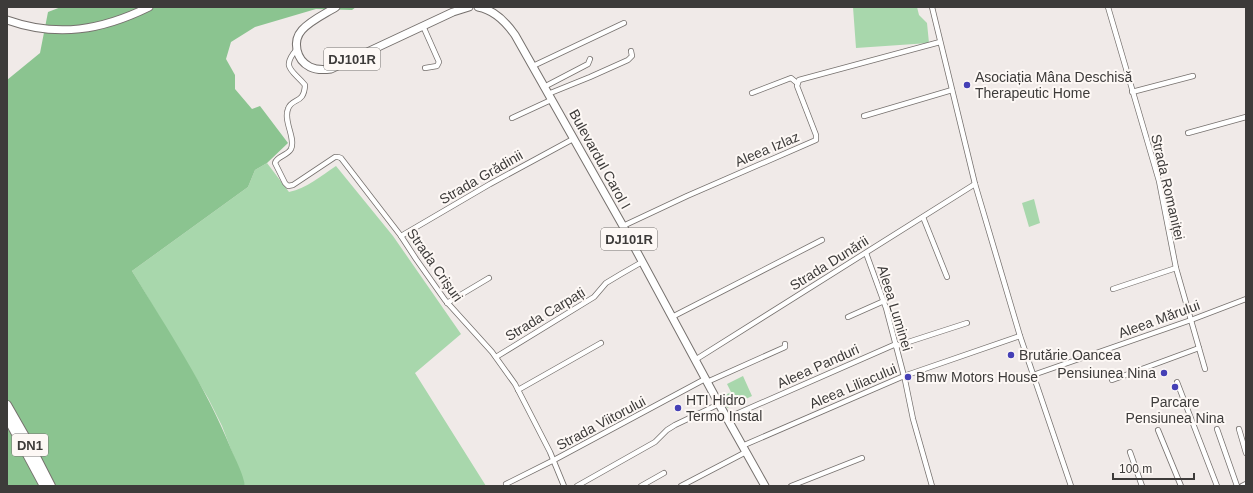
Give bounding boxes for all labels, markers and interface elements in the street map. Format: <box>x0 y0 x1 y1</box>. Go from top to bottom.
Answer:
road number: DJ101R <box>324 48 380 70</box>
place label: Asociația Mâna Deschisă Therapeutic Home <box>975 69 1132 101</box>
marker: Asociația Mâna Deschisă Therapeutic Home <box>962 80 972 90</box>
street label: Bulevardul Carol I <box>566 106 634 212</box>
street label: Aleea Izlaz <box>732 128 802 170</box>
street label: Strada Romaniței <box>1148 133 1188 241</box>
street label: Strada Grădinii <box>437 147 525 207</box>
street label: Strada Crișuri <box>404 225 466 305</box>
road number: DJ101R <box>601 228 657 250</box>
street label: Strada Dunării <box>787 233 871 293</box>
street label: Aleea Luminei <box>874 263 916 353</box>
street label: Strada Carpați <box>502 284 588 344</box>
street label: Aleea Mărului <box>1116 297 1202 341</box>
street label: Aleea Panduri <box>775 341 861 391</box>
place label: Brutărie Oancea <box>1019 347 1121 363</box>
marker: Brutărie Oancea <box>1006 350 1016 360</box>
street label: Aleea Liliacului <box>807 360 899 412</box>
place label: Pensiunea Nina <box>1057 365 1156 381</box>
marker: Pensiunea Nina <box>1159 368 1169 378</box>
place label: Bmw Motors House <box>916 369 1038 385</box>
marker: Bmw Motors House <box>903 372 913 382</box>
marker: Parcare Pensiunea Nina <box>1170 382 1180 392</box>
place label: HTI Hidro Termo Instal <box>686 392 762 424</box>
street label: Strada Viitorului <box>554 393 648 453</box>
place label: Parcare Pensiunea Nina <box>1126 394 1225 426</box>
marker: HTI Hidro Termo Instal <box>673 403 683 413</box>
road number: DN1 <box>12 434 48 456</box>
scale bar <box>1113 455 1194 481</box>
text: 100 m <box>1119 462 1152 476</box>

